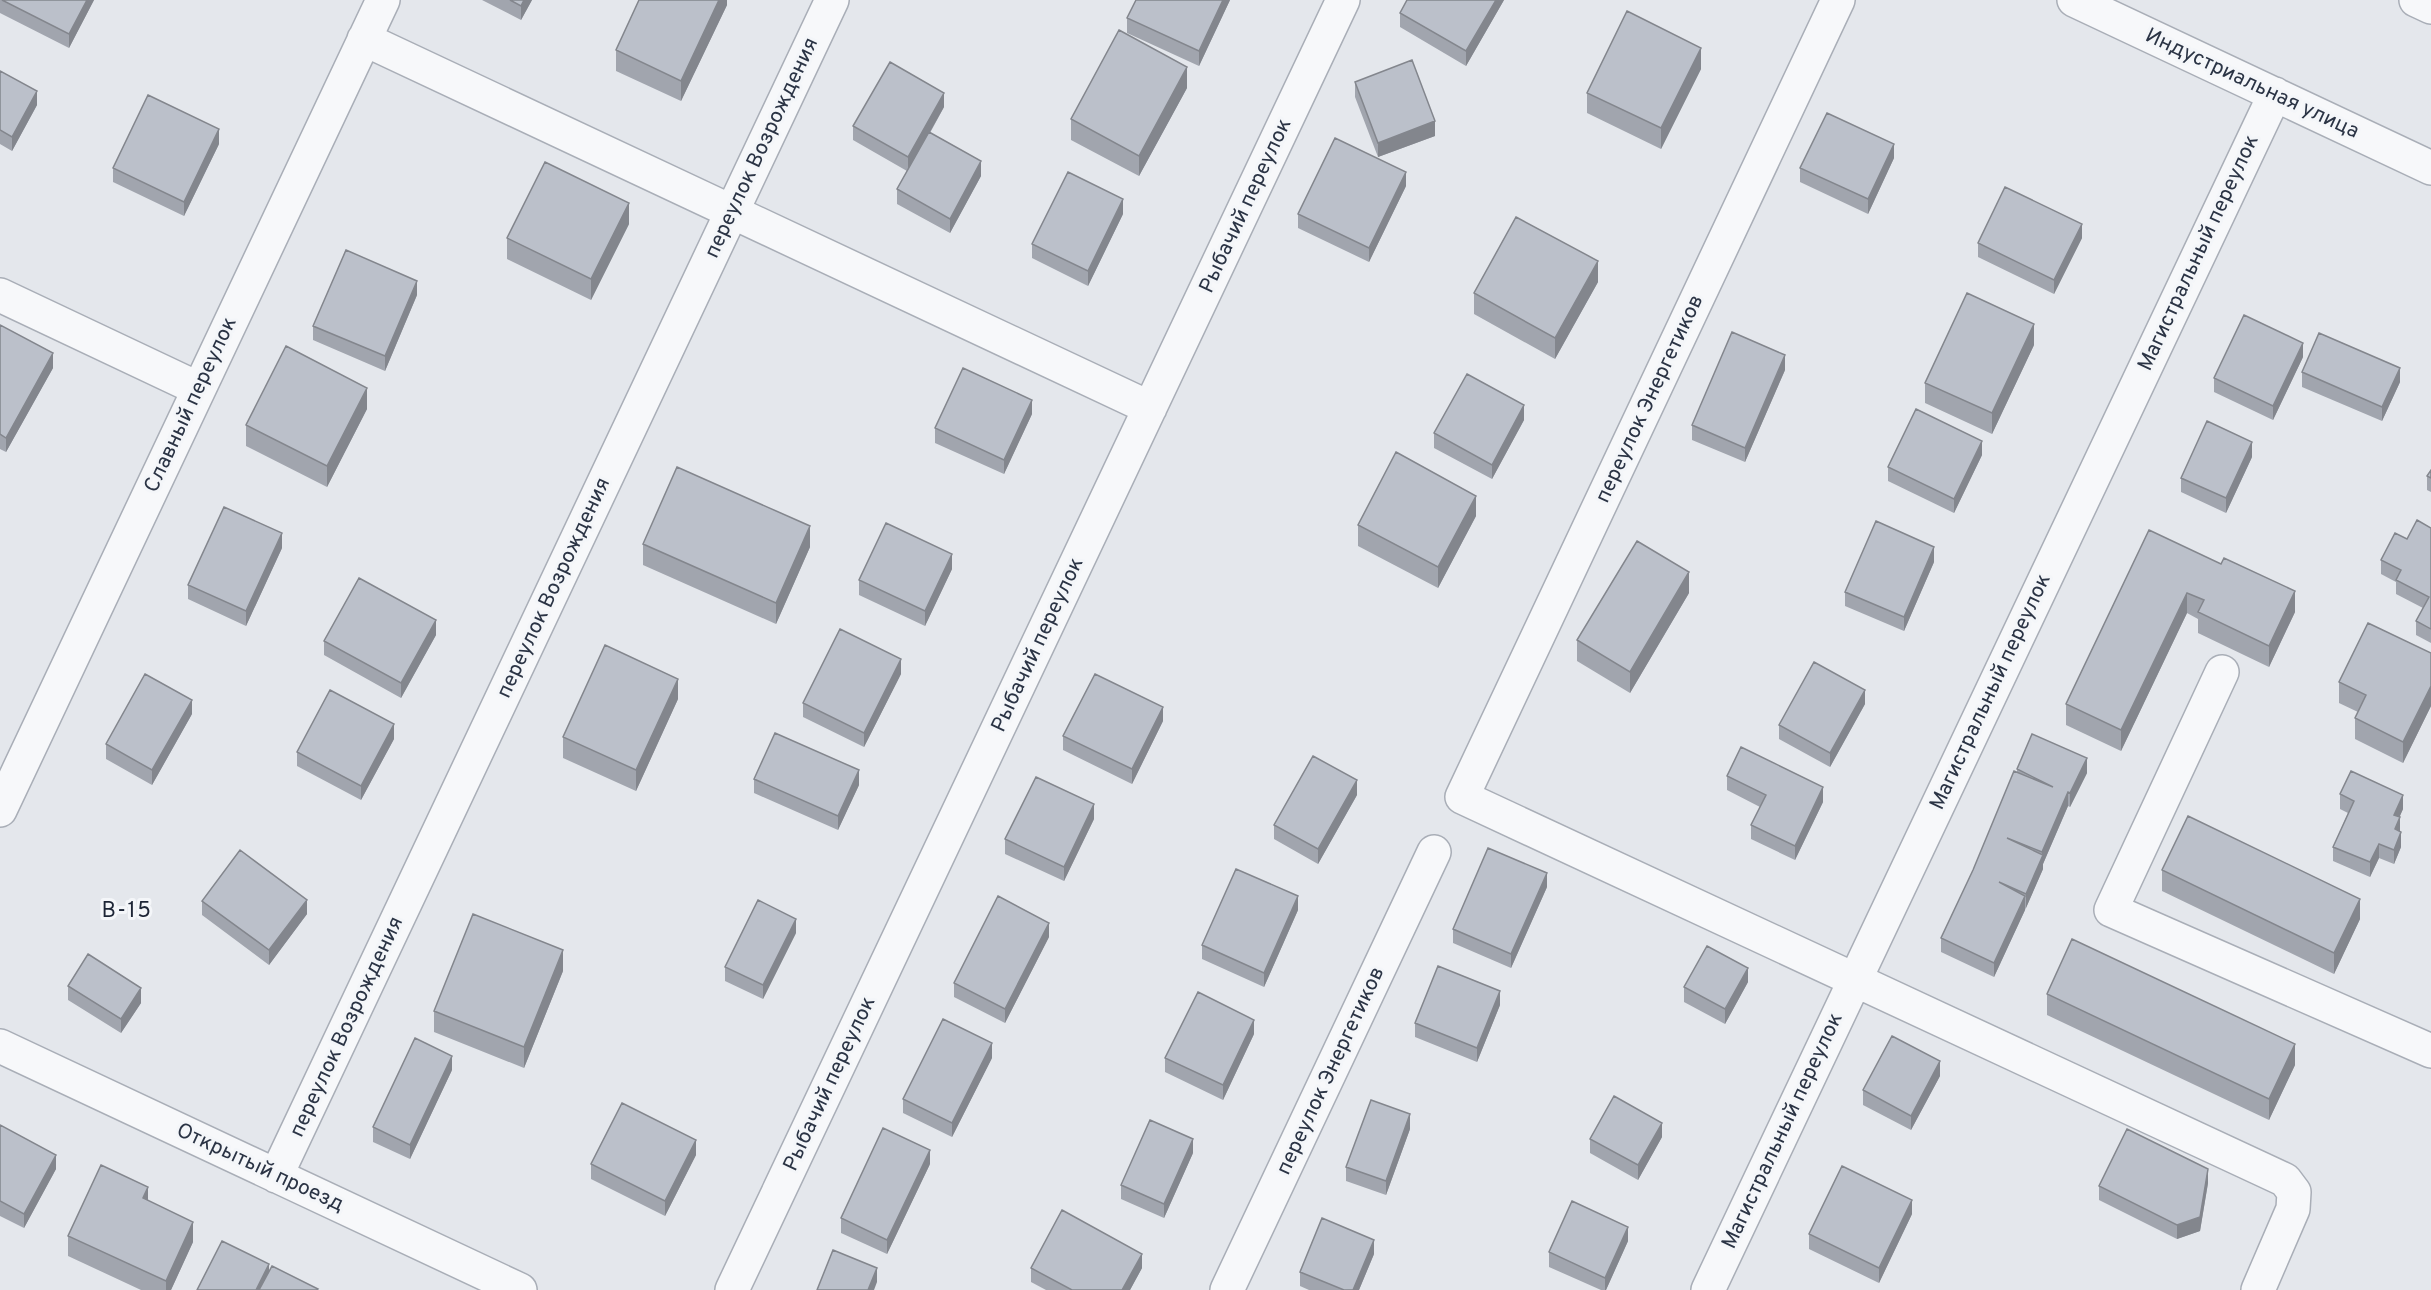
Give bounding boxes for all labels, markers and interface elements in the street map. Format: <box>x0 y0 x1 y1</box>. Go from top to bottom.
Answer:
street label: Индустриальная улица <box>2141 23 2363 145</box>
street label: переулок Возрождения <box>699 33 825 263</box>
street label: Рыбачий переулок <box>1194 114 1298 298</box>
street label: Магистральный переулок <box>2132 131 2266 375</box>
street label: переулок Энергетиков <box>1590 291 1710 507</box>
street label: Славный переулок <box>139 313 243 497</box>
street label: переулок Возрождения <box>491 473 617 703</box>
street label: Рыбачий переулок <box>986 553 1090 737</box>
street label: Магистральный переулок <box>1924 570 2058 814</box>
district label: В-15 <box>102 898 152 925</box>
street label: переулок Возрождения <box>284 912 410 1142</box>
street label: переулок Энергетиков <box>1271 963 1391 1179</box>
street label: Рыбачий переулок <box>778 992 882 1176</box>
street label: Магистральный переулок <box>1716 1009 1850 1253</box>
street label: Открытый проезд <box>172 1117 348 1219</box>

